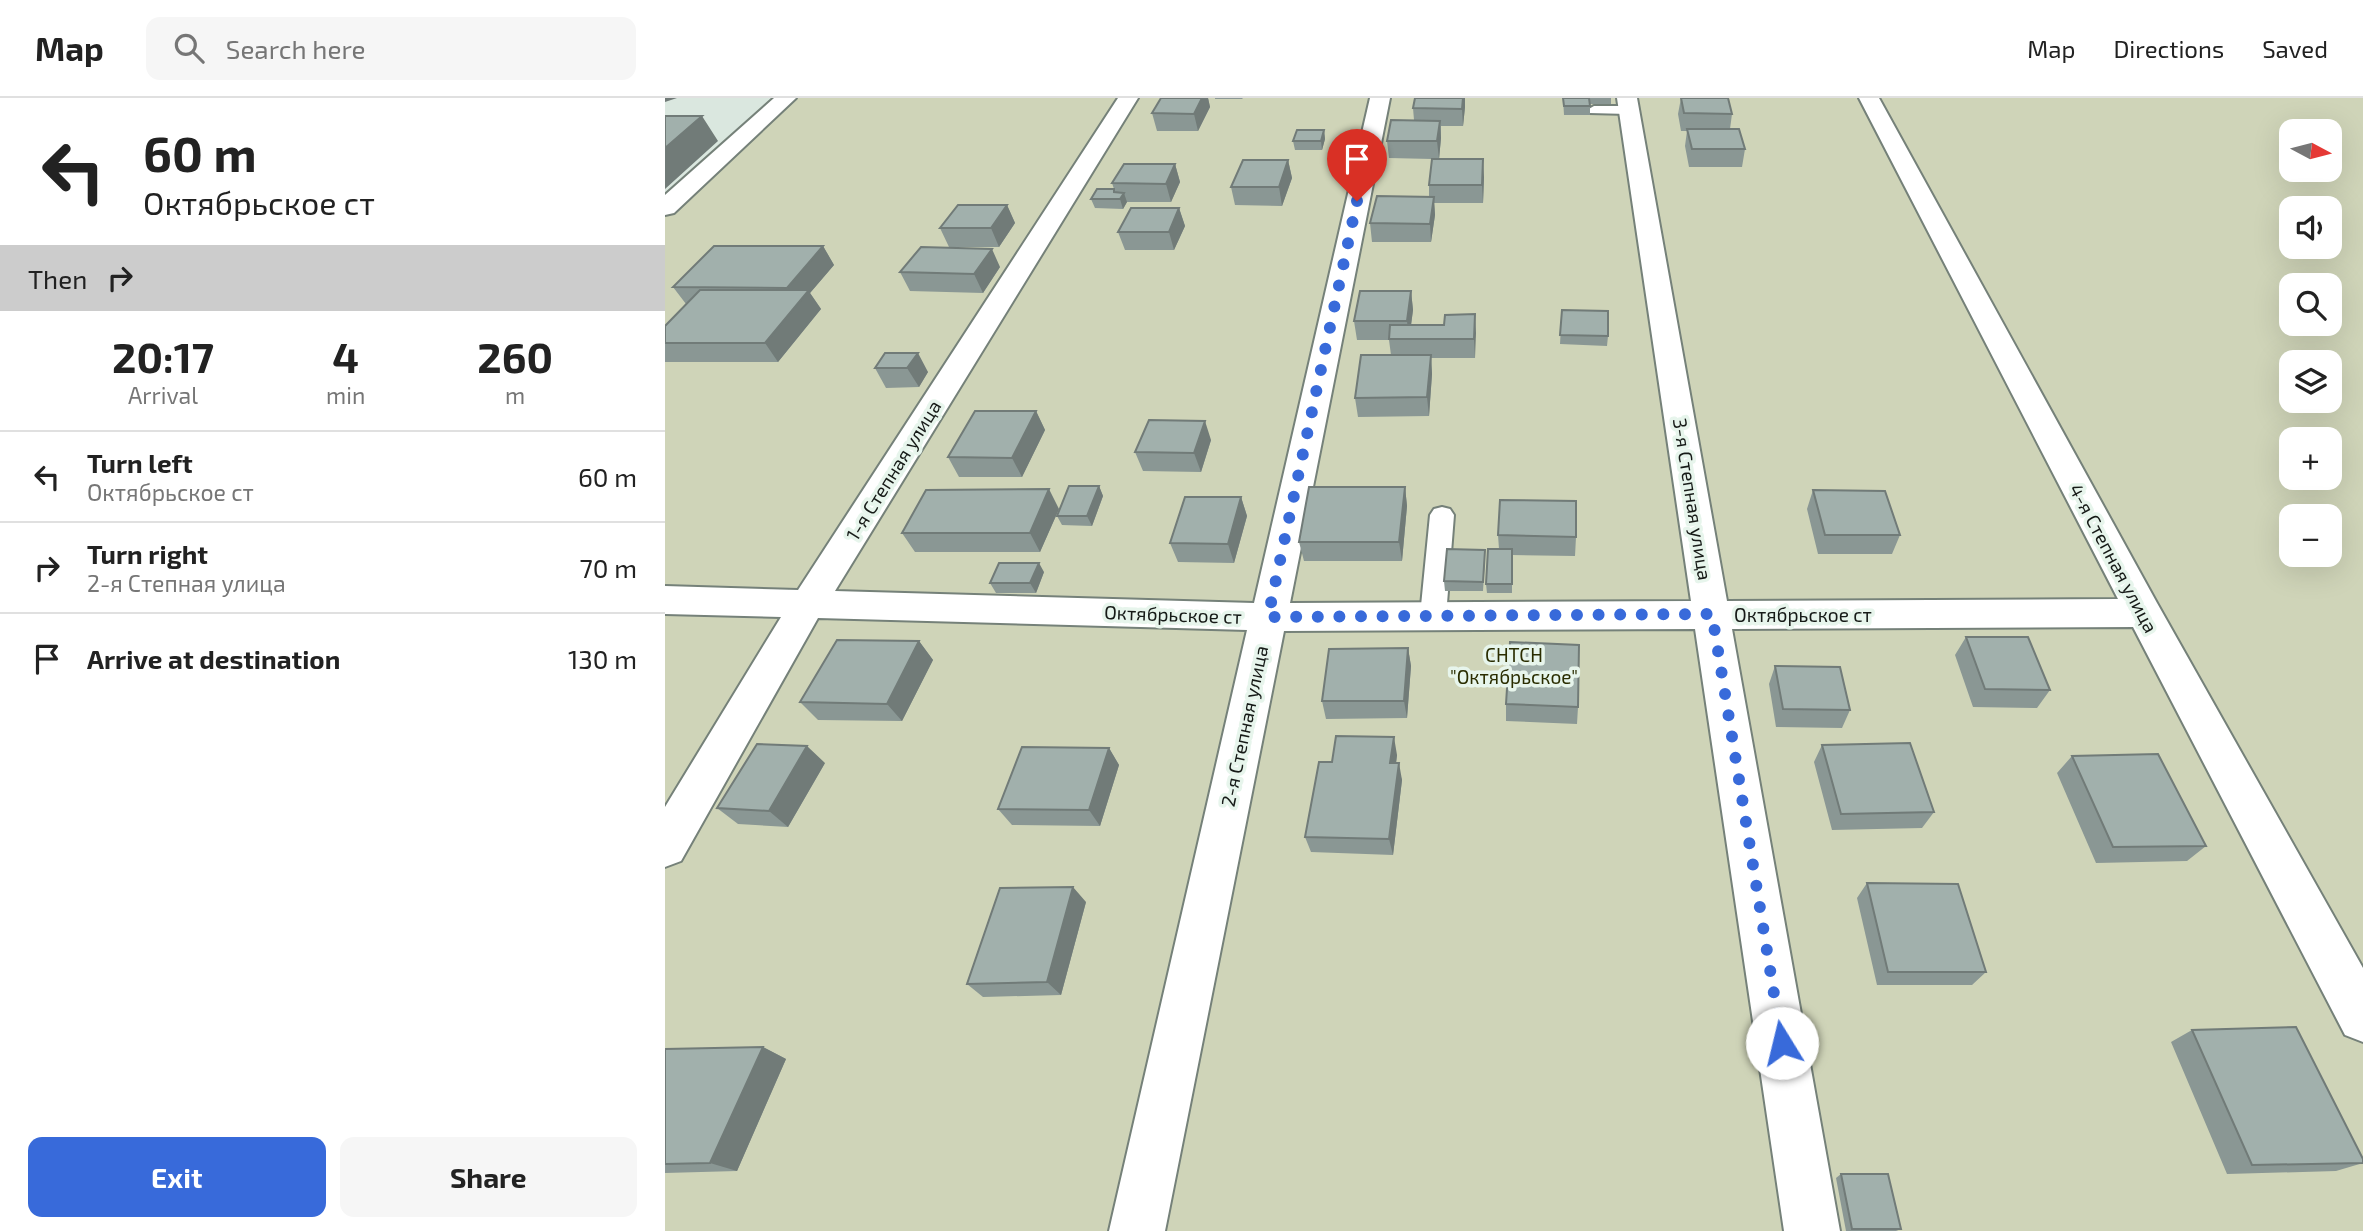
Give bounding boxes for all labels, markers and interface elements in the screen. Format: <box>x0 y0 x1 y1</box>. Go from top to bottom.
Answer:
search box <box>146 17 636 80</box>
text: Map <box>35 28 104 68</box>
icon: search <box>170 29 208 67</box>
text: Search here <box>226 33 365 64</box>
text: Map <box>2027 34 2075 63</box>
text: Directions <box>2113 34 2224 63</box>
text: Saved <box>2262 34 2328 63</box>
north arrow <box>2279 119 2341 182</box>
map controls <box>2279 119 2342 567</box>
text: 60 m <box>143 123 257 182</box>
icon: left <box>28 126 119 217</box>
pin <box>1327 129 1387 201</box>
icon: arrive <box>1338 140 1376 178</box>
text: Октябрьское ст <box>143 183 375 221</box>
button: sound <box>2279 196 2342 259</box>
icon: right <box>101 259 139 297</box>
text: Then <box>28 263 87 294</box>
button: search <box>2279 273 2342 336</box>
text: 20:17 <box>112 331 214 381</box>
text: 4 <box>332 331 359 381</box>
text: 260 <box>477 331 553 381</box>
button: layers <box>2279 350 2342 413</box>
text: Arrival <box>128 381 198 409</box>
text: min <box>326 381 365 409</box>
text: m <box>505 381 525 409</box>
street label: 1-я Степная улица <box>841 396 946 545</box>
street label: 3-я Степная улица <box>1668 416 1717 582</box>
button: + <box>2279 427 2342 490</box>
text: Turn left <box>87 447 193 478</box>
icon: left <box>28 458 66 496</box>
text: 60 m <box>578 461 637 492</box>
text: Октябрьское ст <box>87 478 254 506</box>
street label: 4-я Степная улица <box>2064 480 2163 637</box>
button: − <box>2279 504 2342 567</box>
text: Turn right <box>87 538 208 569</box>
icon: right <box>28 549 66 587</box>
text: 70 m <box>579 552 637 583</box>
text: 2-я Степная улица <box>87 569 286 597</box>
street label: Октябрьское ст <box>1104 600 1242 628</box>
street label: Октябрьское ст <box>1734 603 1872 626</box>
icon: arrive <box>28 640 66 678</box>
text: Arrive at destination <box>87 643 340 674</box>
text: 130 m <box>568 643 637 674</box>
street label: 2-я Степная улица <box>1216 643 1273 809</box>
park label: СНТСН "Октябрьское" <box>1450 643 1578 688</box>
position arrow <box>1745 1006 1819 1080</box>
button: Exit <box>28 1137 326 1217</box>
button: Share <box>340 1137 637 1217</box>

